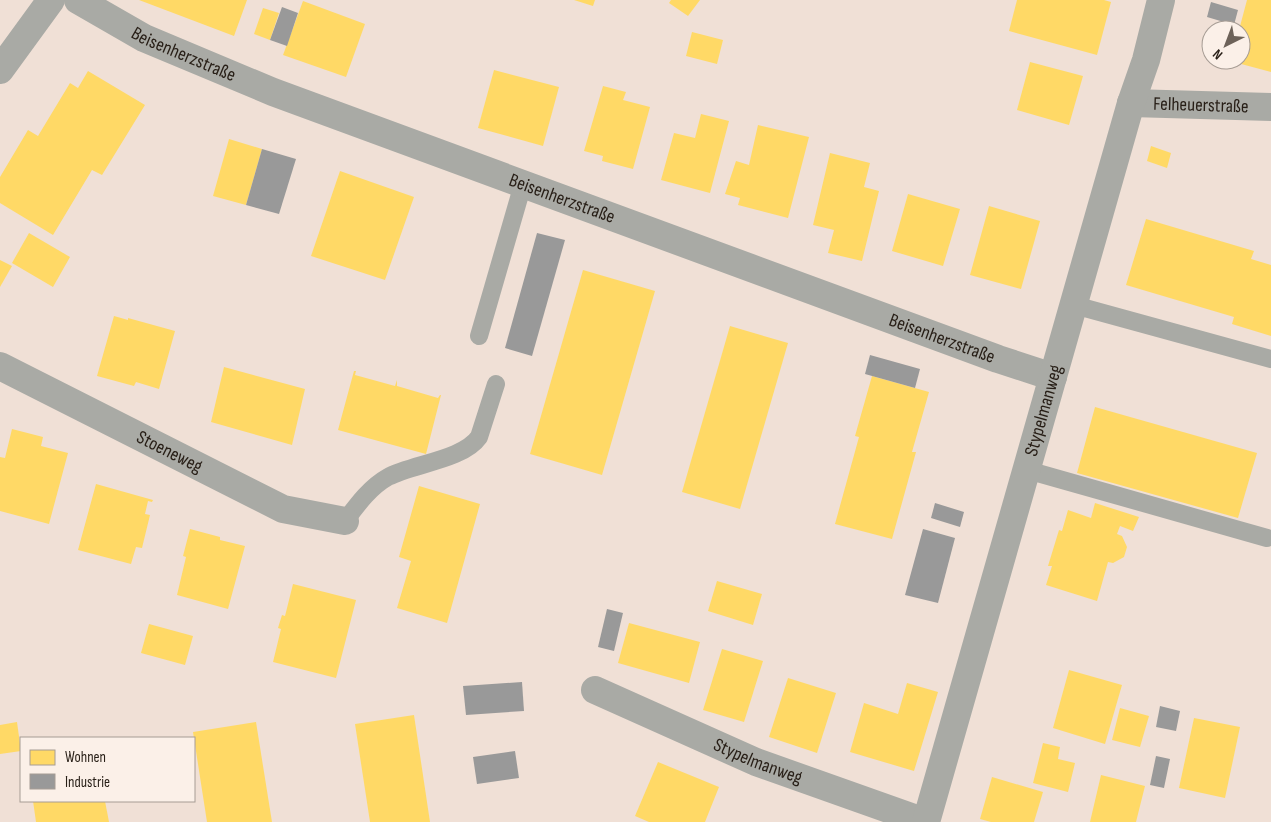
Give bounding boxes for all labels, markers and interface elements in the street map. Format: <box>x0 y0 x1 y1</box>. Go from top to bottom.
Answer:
north arrow <box>1201 20 1251 70</box>
street label: Beisenherzstraße <box>127 22 239 87</box>
text: N <box>1209 45 1226 63</box>
street label: Felheuerstraße <box>1153 92 1249 118</box>
street label: Beisenherzstraße <box>506 168 618 228</box>
street label: Beisenherzstraße <box>886 308 998 368</box>
street label: Stypelmanweg <box>1019 362 1067 459</box>
street label: Stoeneweg <box>133 425 207 478</box>
street label: Stypelmanweg <box>710 733 806 789</box>
legend <box>20 737 195 802</box>
text: Wohnen <box>65 748 106 767</box>
text: Industrie <box>65 773 110 792</box>

